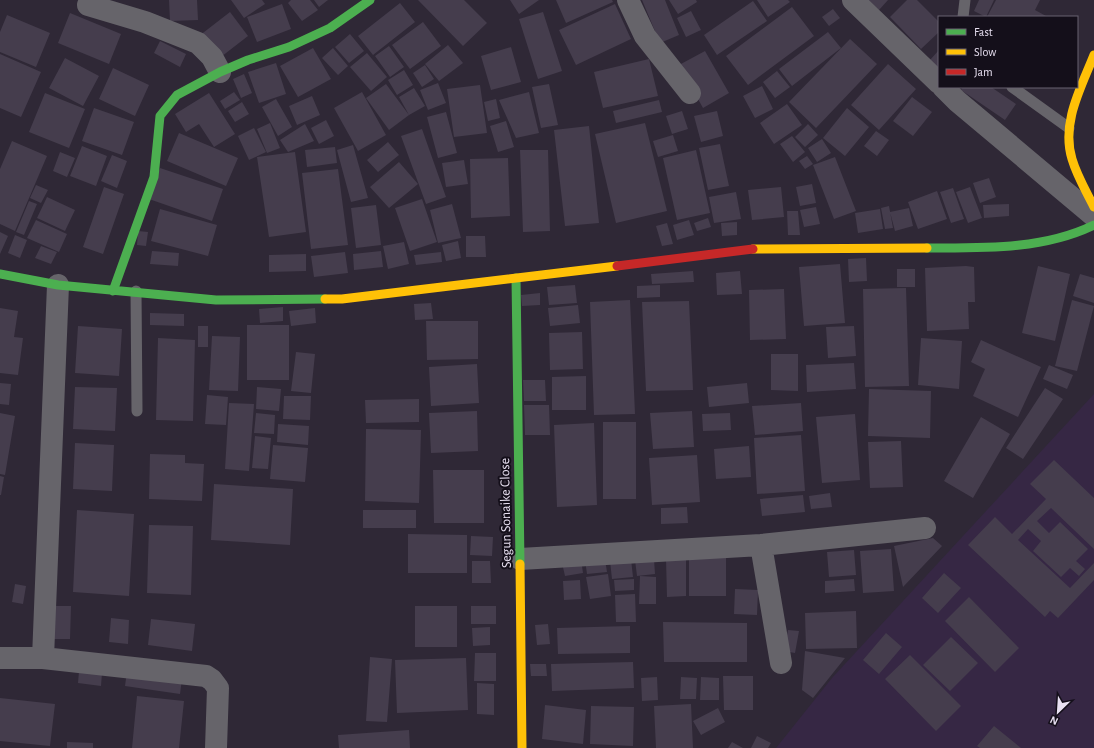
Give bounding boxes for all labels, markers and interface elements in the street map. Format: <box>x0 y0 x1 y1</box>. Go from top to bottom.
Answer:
legend <box>938 16 1078 88</box>
text: Fast <box>974 26 993 38</box>
text: Slow <box>974 46 996 58</box>
text: Jam <box>974 66 993 78</box>
street label: Segun Sonaike Close <box>498 458 514 568</box>
north arrow <box>1038 692 1078 732</box>
text: N <box>1048 714 1060 727</box>

